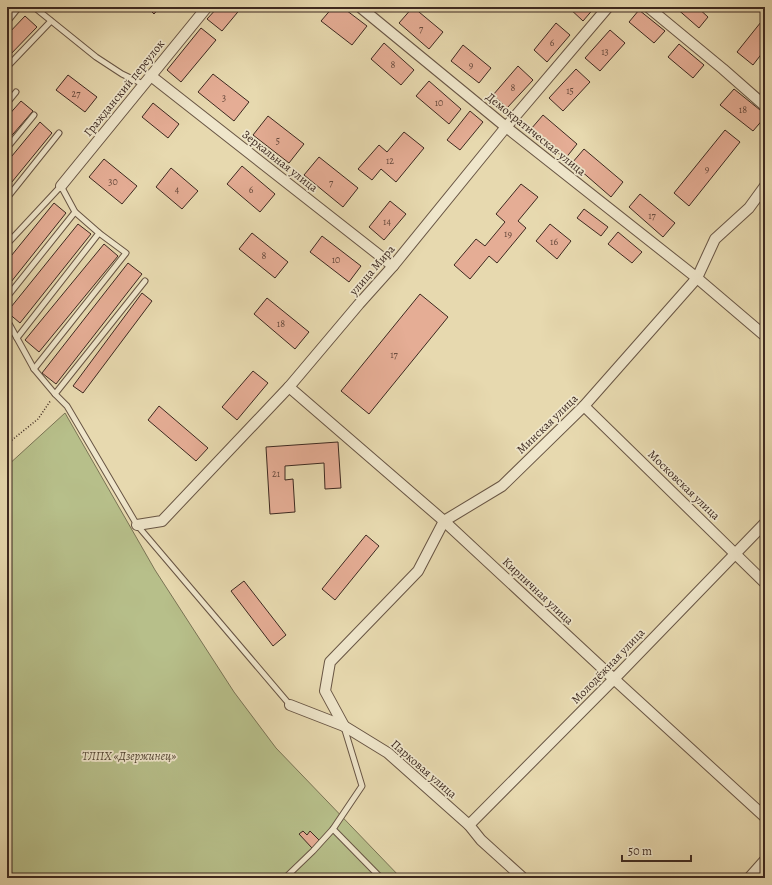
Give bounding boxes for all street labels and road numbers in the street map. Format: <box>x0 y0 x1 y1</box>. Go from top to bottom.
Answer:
street label: Гражданский переулок <box>80 36 168 140</box>
street label: Демократическая улица <box>483 89 590 180</box>
street label: Зеркальная улица <box>239 126 322 196</box>
street label: улица Мира <box>345 241 399 299</box>
street label: Минская улица <box>513 390 582 457</box>
street label: Московская улица <box>644 446 724 524</box>
street label: Кирпичная улица <box>499 554 577 629</box>
street label: Молодёжная улица <box>568 624 649 707</box>
street label: Парковая улица <box>388 736 461 802</box>

